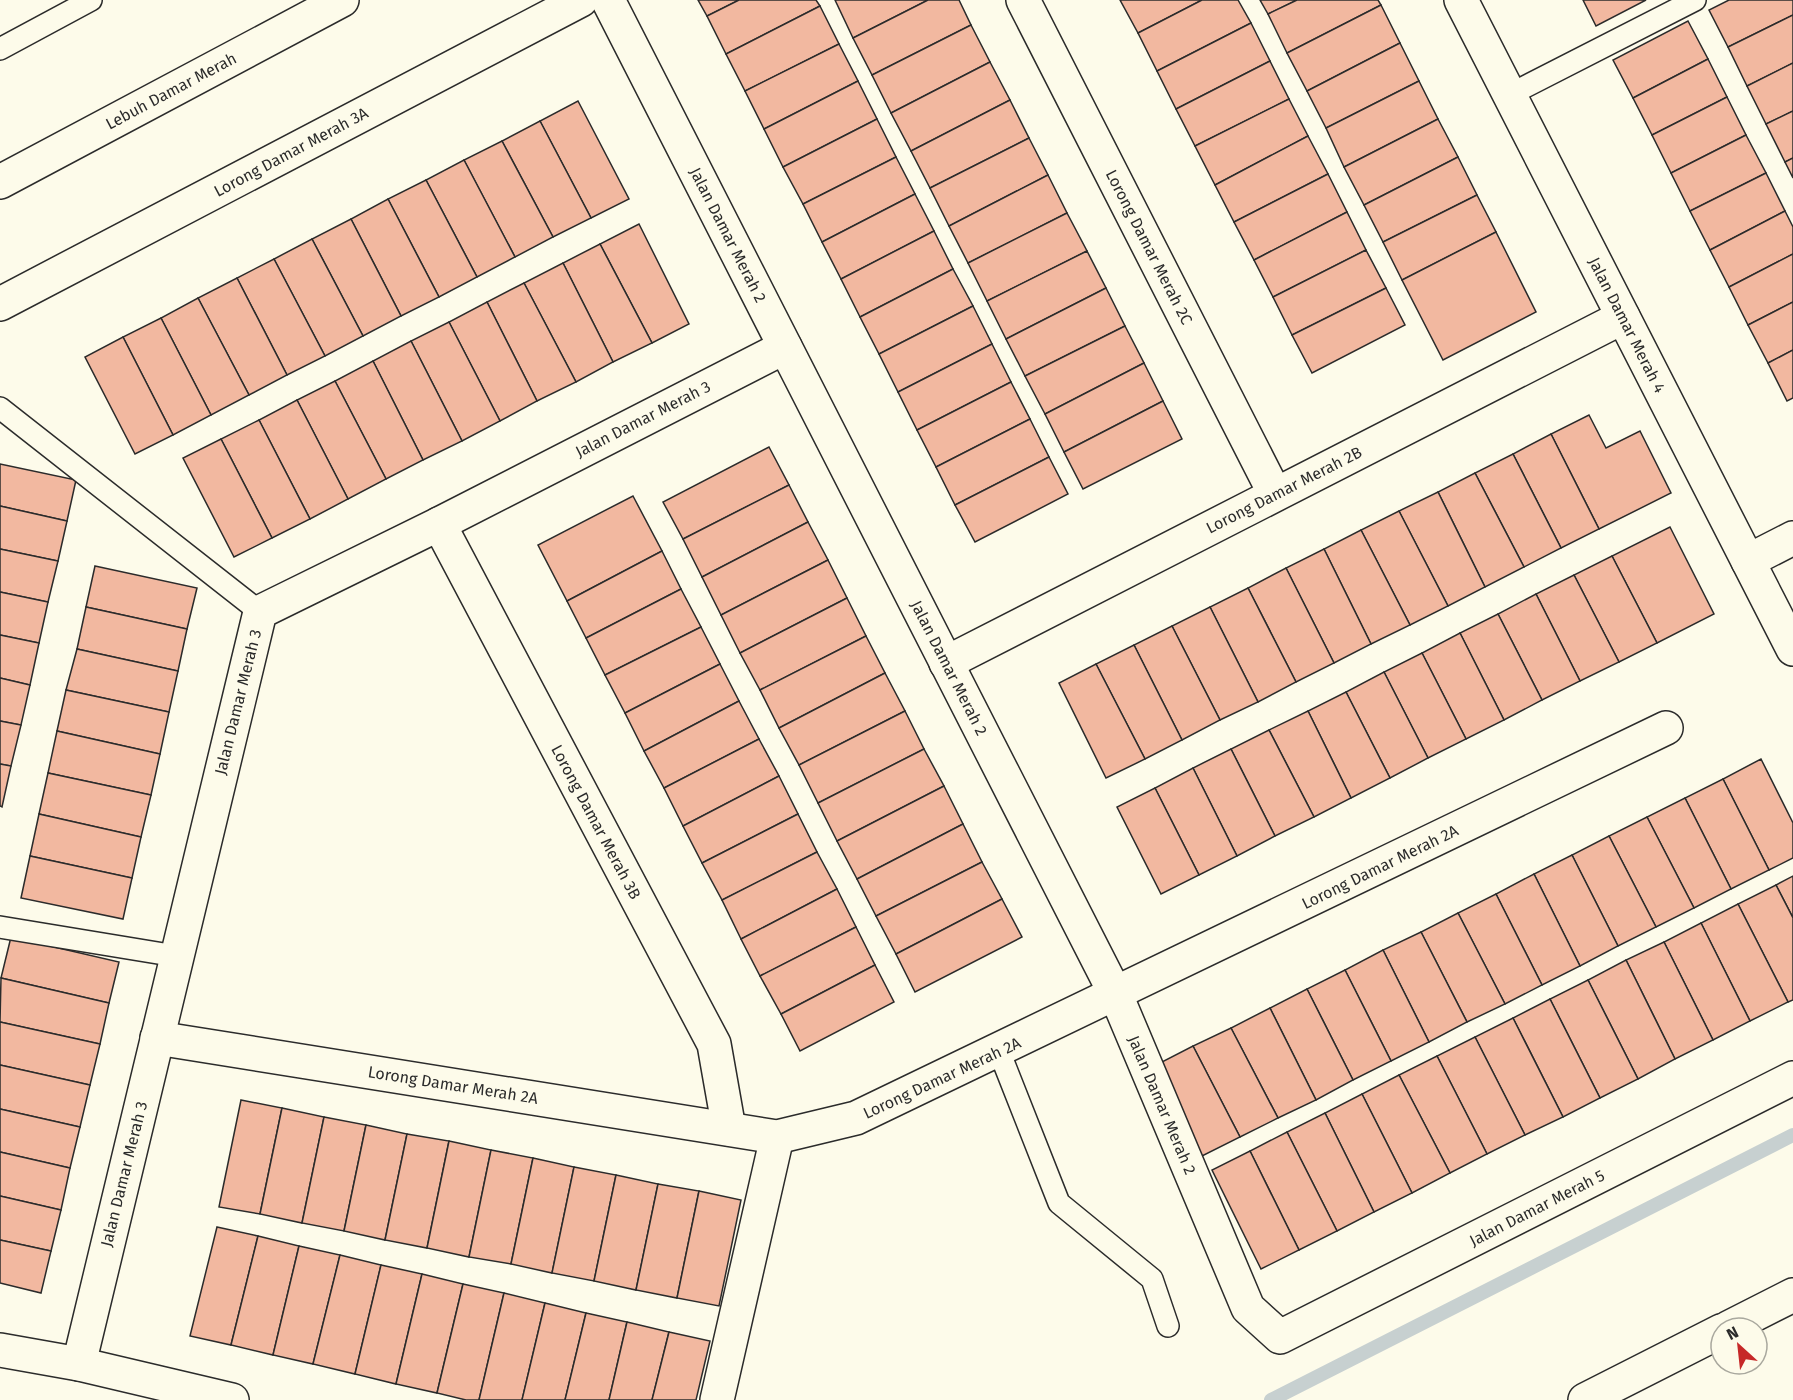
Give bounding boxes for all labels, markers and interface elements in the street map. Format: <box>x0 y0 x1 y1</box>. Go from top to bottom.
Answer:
street label: Lebuh Damar Merah <box>102 49 240 133</box>
street label: Lorong Damar Merah 3A <box>211 103 372 201</box>
street label: Jalan Damar Merah 2 <box>686 164 770 306</box>
street label: Lorong Damar Merah 2C <box>1102 166 1196 328</box>
street label: Jalan Damar Merah 4 <box>1585 254 1670 396</box>
street label: Jalan Damar Merah 3 <box>572 377 714 461</box>
street label: Lorong Damar Merah 2B <box>1203 442 1365 538</box>
street label: Jalan Damar Merah 2 <box>907 597 991 739</box>
street label: Jalan Damar Merah 3 <box>211 627 265 777</box>
street label: Lorong Damar Merah 3B <box>547 741 645 903</box>
street label: Lorong Damar Merah 2A <box>1299 820 1462 913</box>
street label: Lorong Damar Merah 2A <box>860 1033 1025 1123</box>
street label: Jalan Damar Merah 2 <box>1124 1033 1200 1177</box>
street label: Lorong Damar Merah 2A <box>367 1062 540 1108</box>
street label: Jalan Damar Merah 3 <box>97 1099 151 1249</box>
street label: Jalan Damar Merah 5 <box>1466 1166 1608 1250</box>
north arrow <box>1709 1316 1769 1376</box>
text: N <box>1723 1322 1741 1344</box>

